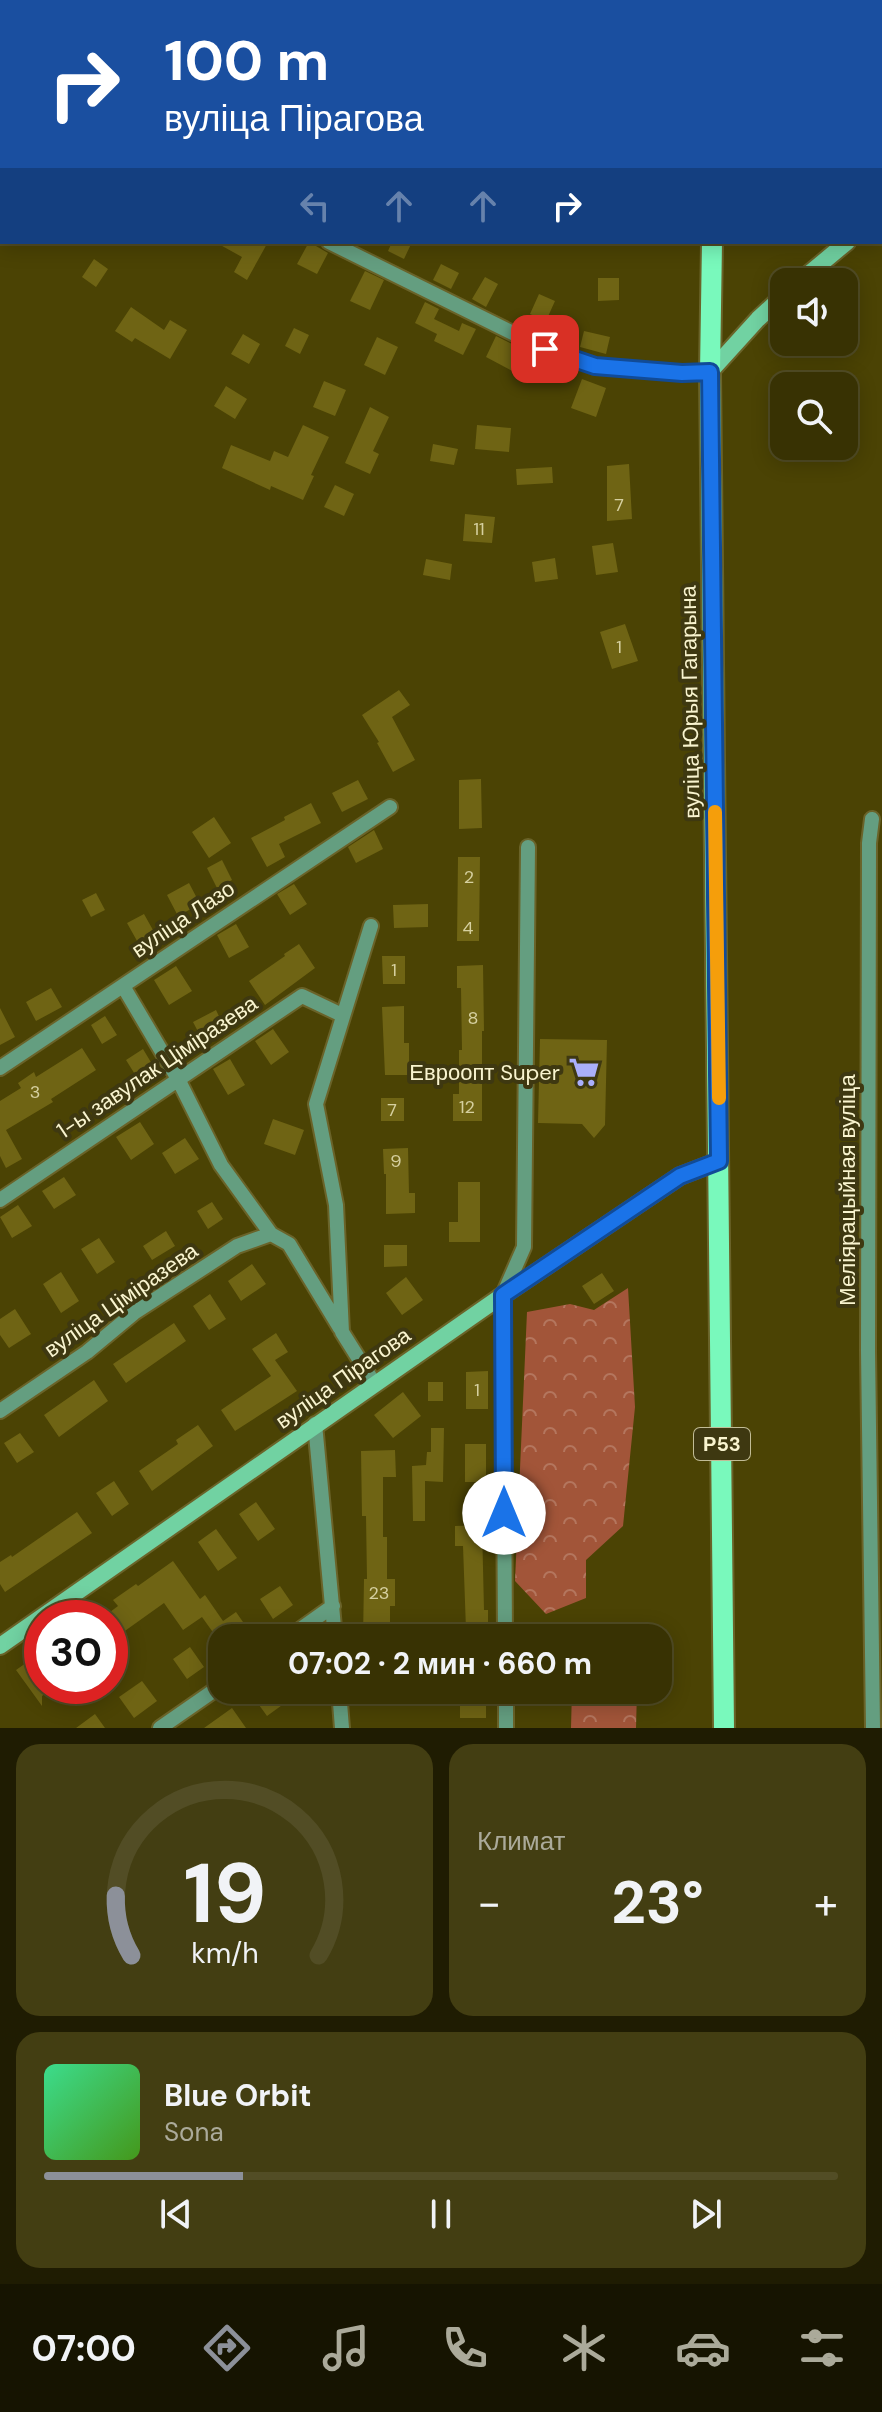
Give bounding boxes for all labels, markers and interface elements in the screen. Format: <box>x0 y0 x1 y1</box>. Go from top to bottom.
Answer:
text: 100 m <box>164 24 329 97</box>
icon: right <box>32 32 136 136</box>
text: вуліца Пірагова <box>164 95 424 142</box>
icon: left <box>293 184 337 228</box>
icon: ahead <box>377 184 421 228</box>
icon: ahead <box>461 184 505 228</box>
icon: right <box>545 184 589 228</box>
map controls <box>770 268 858 460</box>
button: sound <box>770 268 858 356</box>
pin <box>511 315 579 383</box>
icon: arrive <box>523 327 567 371</box>
button: search <box>770 372 858 460</box>
house number: 7 <box>614 493 624 517</box>
house number: 11 <box>473 517 485 541</box>
street label: вуліца Юрыя Гагарына <box>673 584 707 819</box>
house number: 1 <box>616 635 622 659</box>
house number: 2 <box>464 865 474 889</box>
street label: вуліца Лазо <box>126 874 240 964</box>
house number: 4 <box>463 916 474 940</box>
house number: 1 <box>391 958 397 982</box>
street label: 1-ы завулак Ціміразева <box>51 989 264 1145</box>
house number: 8 <box>468 1006 478 1030</box>
supermarket icon: Евроопт Super <box>567 1055 601 1089</box>
place label: Евроопт Super <box>409 1058 560 1087</box>
street label: Меліярацыйная вуліца <box>833 1074 862 1306</box>
house number: 3 <box>30 1080 40 1104</box>
house number: 12 <box>459 1095 475 1119</box>
house number: 7 <box>387 1098 397 1122</box>
house number: 9 <box>390 1149 402 1173</box>
street label: вуліца Ціміразева <box>38 1236 204 1364</box>
street label: вуліца Пірагова <box>270 1320 417 1435</box>
house number: 1 <box>474 1378 480 1402</box>
road number: Р53 <box>694 1428 750 1460</box>
position arrow <box>462 1471 546 1555</box>
house number: 23 <box>368 1581 390 1605</box>
speed limit sign: 30 <box>24 1600 128 1704</box>
text: 07:02 · 2 мин · 660 m <box>288 1644 592 1683</box>
text: Климат <box>477 1824 566 1858</box>
text: 19 <box>183 1839 266 1948</box>
text: 23° <box>611 1863 704 1942</box>
text: − <box>477 1874 501 1932</box>
text: + <box>814 1874 838 1932</box>
text: km/h <box>191 1935 258 1972</box>
text: Blue Orbit <box>164 2076 311 2115</box>
text: Sona <box>164 2115 224 2149</box>
icon: previous <box>154 2192 198 2236</box>
icon: pause <box>419 2192 463 2236</box>
icon: next <box>684 2192 728 2236</box>
icon: directions <box>199 2320 255 2376</box>
icon: music <box>318 2320 374 2376</box>
icon: phone <box>437 2320 493 2376</box>
icon: climate <box>556 2320 612 2376</box>
icon: car <box>675 2320 731 2376</box>
icon: filters <box>794 2320 850 2376</box>
text: 07:00 <box>32 2325 136 2372</box>

